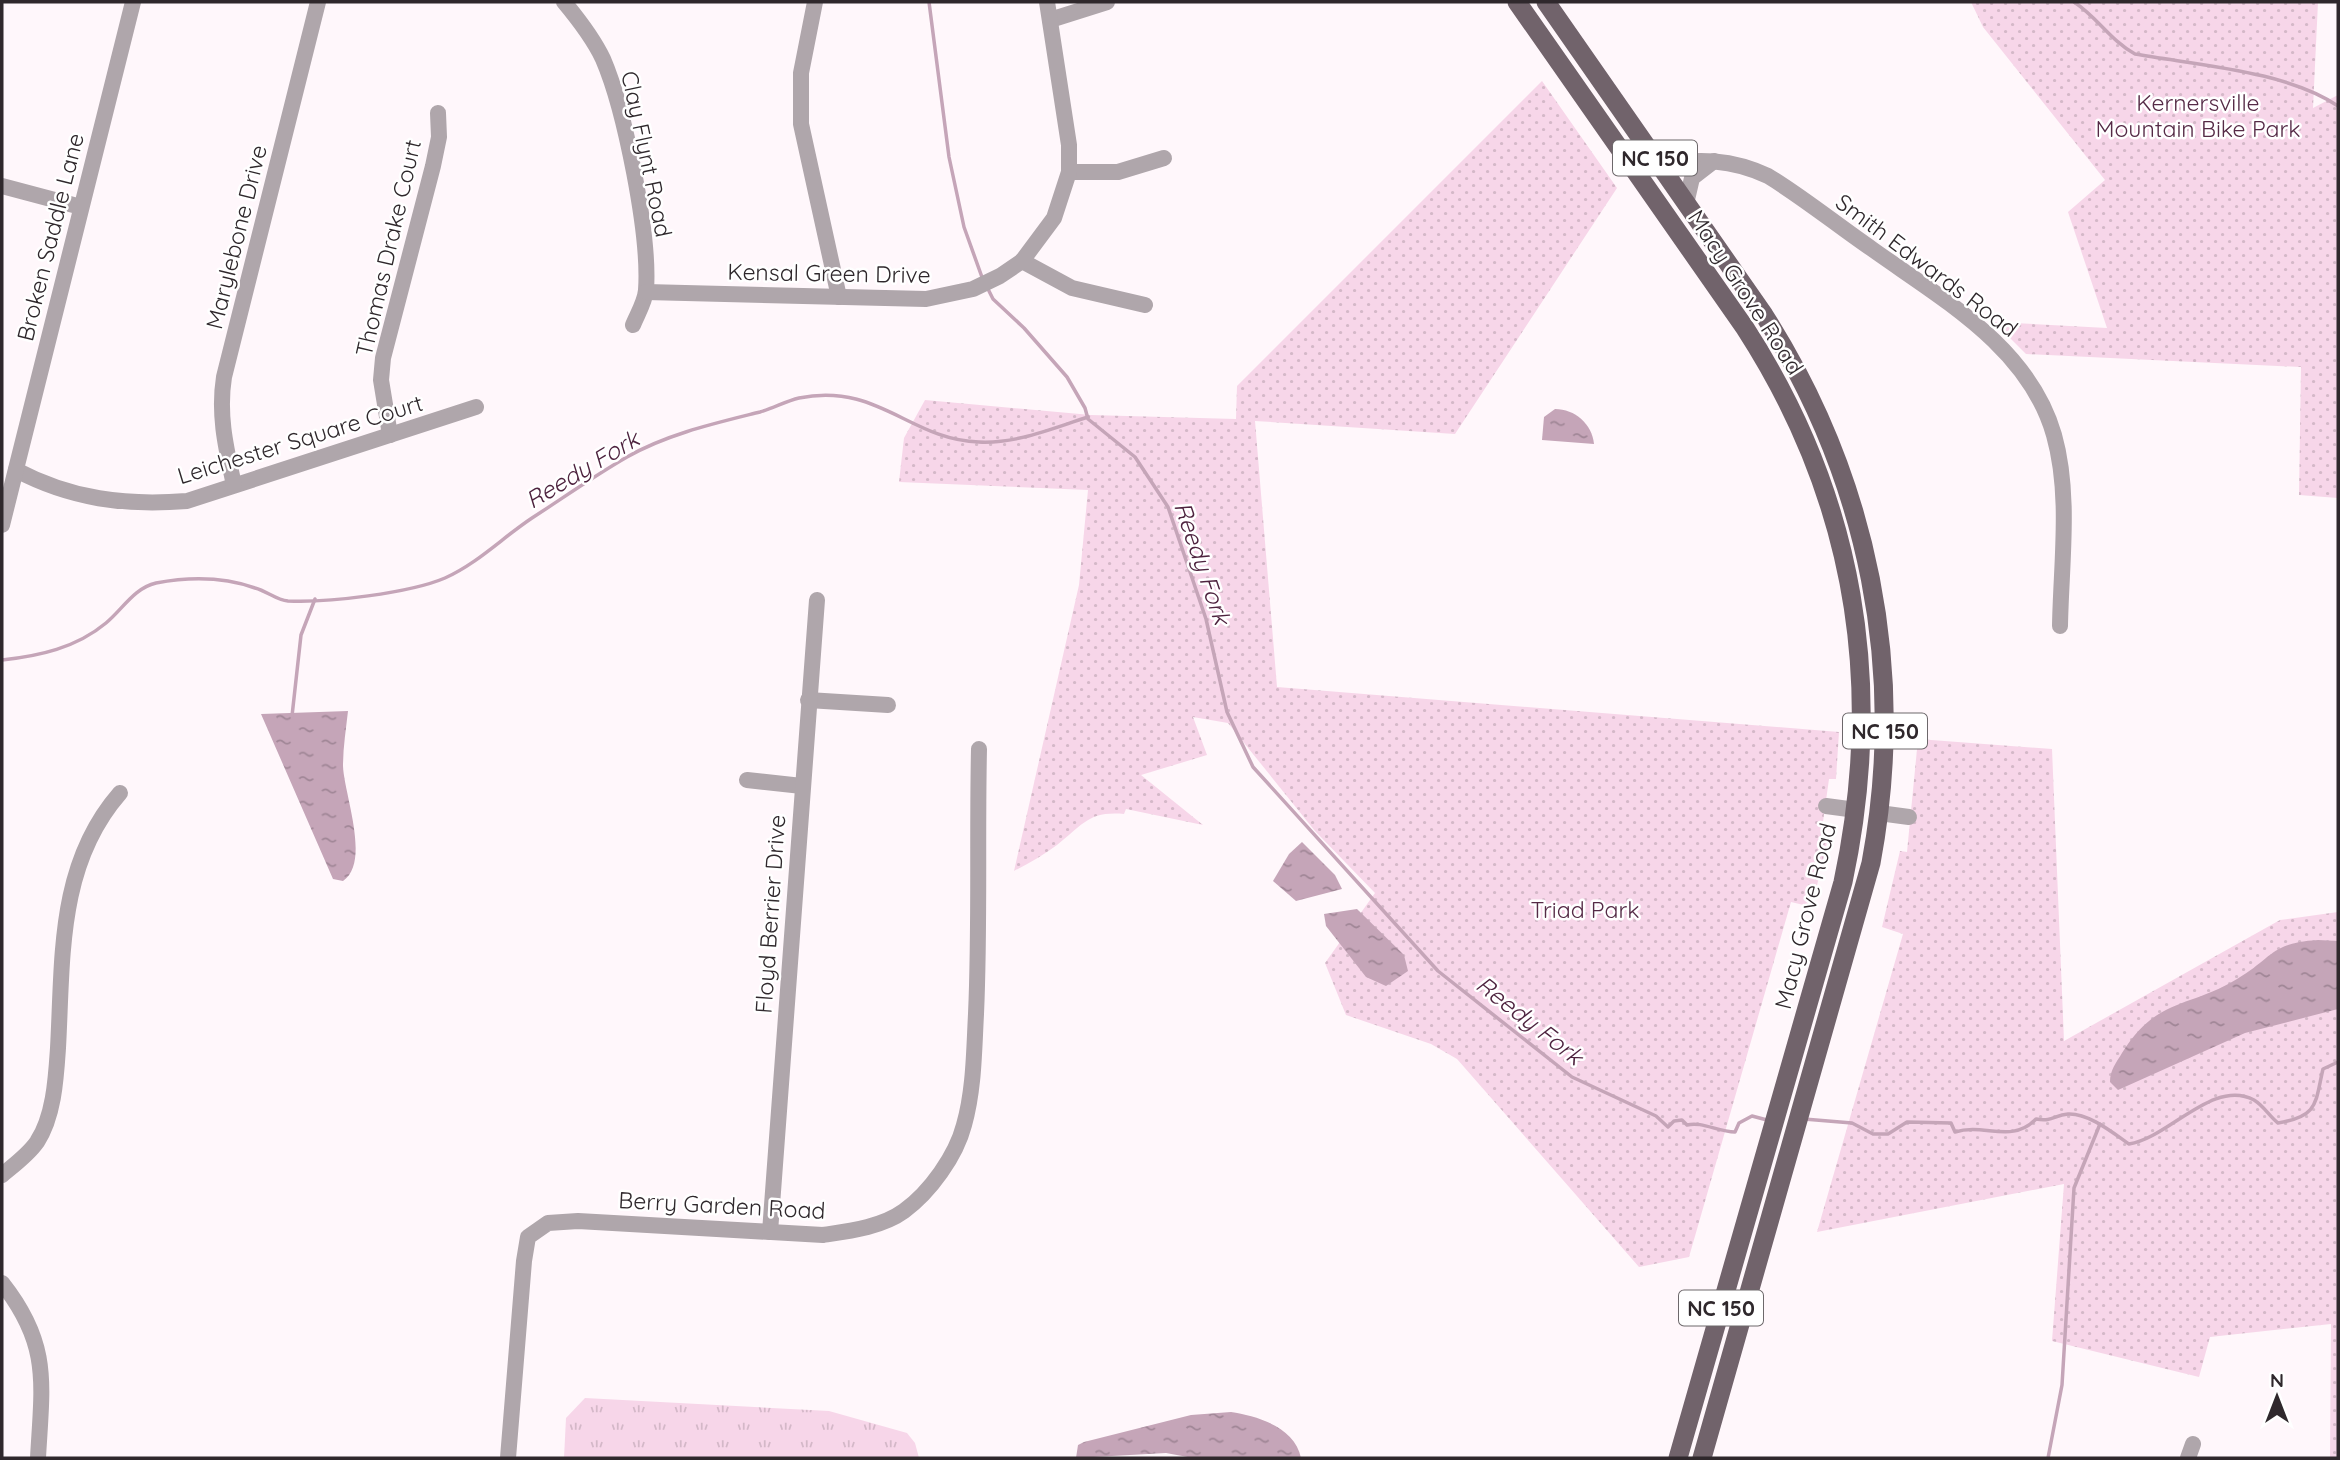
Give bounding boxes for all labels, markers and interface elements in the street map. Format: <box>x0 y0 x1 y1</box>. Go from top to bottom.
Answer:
street label: Clay Flynt Road <box>615 68 679 240</box>
park label: Kernersville Mountain Bike Park <box>2095 88 2301 143</box>
street label: Broken Saddle Lane <box>10 130 90 344</box>
street label: Thomas Drake Court <box>349 137 427 359</box>
road number: NC 150 <box>1613 140 1697 176</box>
street label: Marylebone Drive <box>199 142 273 332</box>
street label: Smith Edwards Road <box>1830 187 2024 343</box>
street label: Macy Grove Road <box>1682 204 1810 380</box>
street label: Kensal Green Drive <box>727 257 931 289</box>
street label: Leichester Square Court <box>174 388 426 490</box>
water label: Reedy Fork <box>520 422 646 515</box>
water label: Reedy Fork <box>1168 498 1239 630</box>
road number: NC 150 <box>1843 714 1927 748</box>
street label: Floyd Berrier Drive <box>749 814 791 1014</box>
street label: Macy Grove Road <box>1768 820 1842 1012</box>
park label: Triad Park <box>1530 895 1640 924</box>
water label: Reedy Fork <box>1470 969 1591 1072</box>
street label: Berry Garden Road <box>618 1185 826 1225</box>
road number: NC 150 <box>1679 1290 1763 1326</box>
north arrow <box>2242 1362 2312 1432</box>
text: N <box>2270 1368 2284 1392</box>

